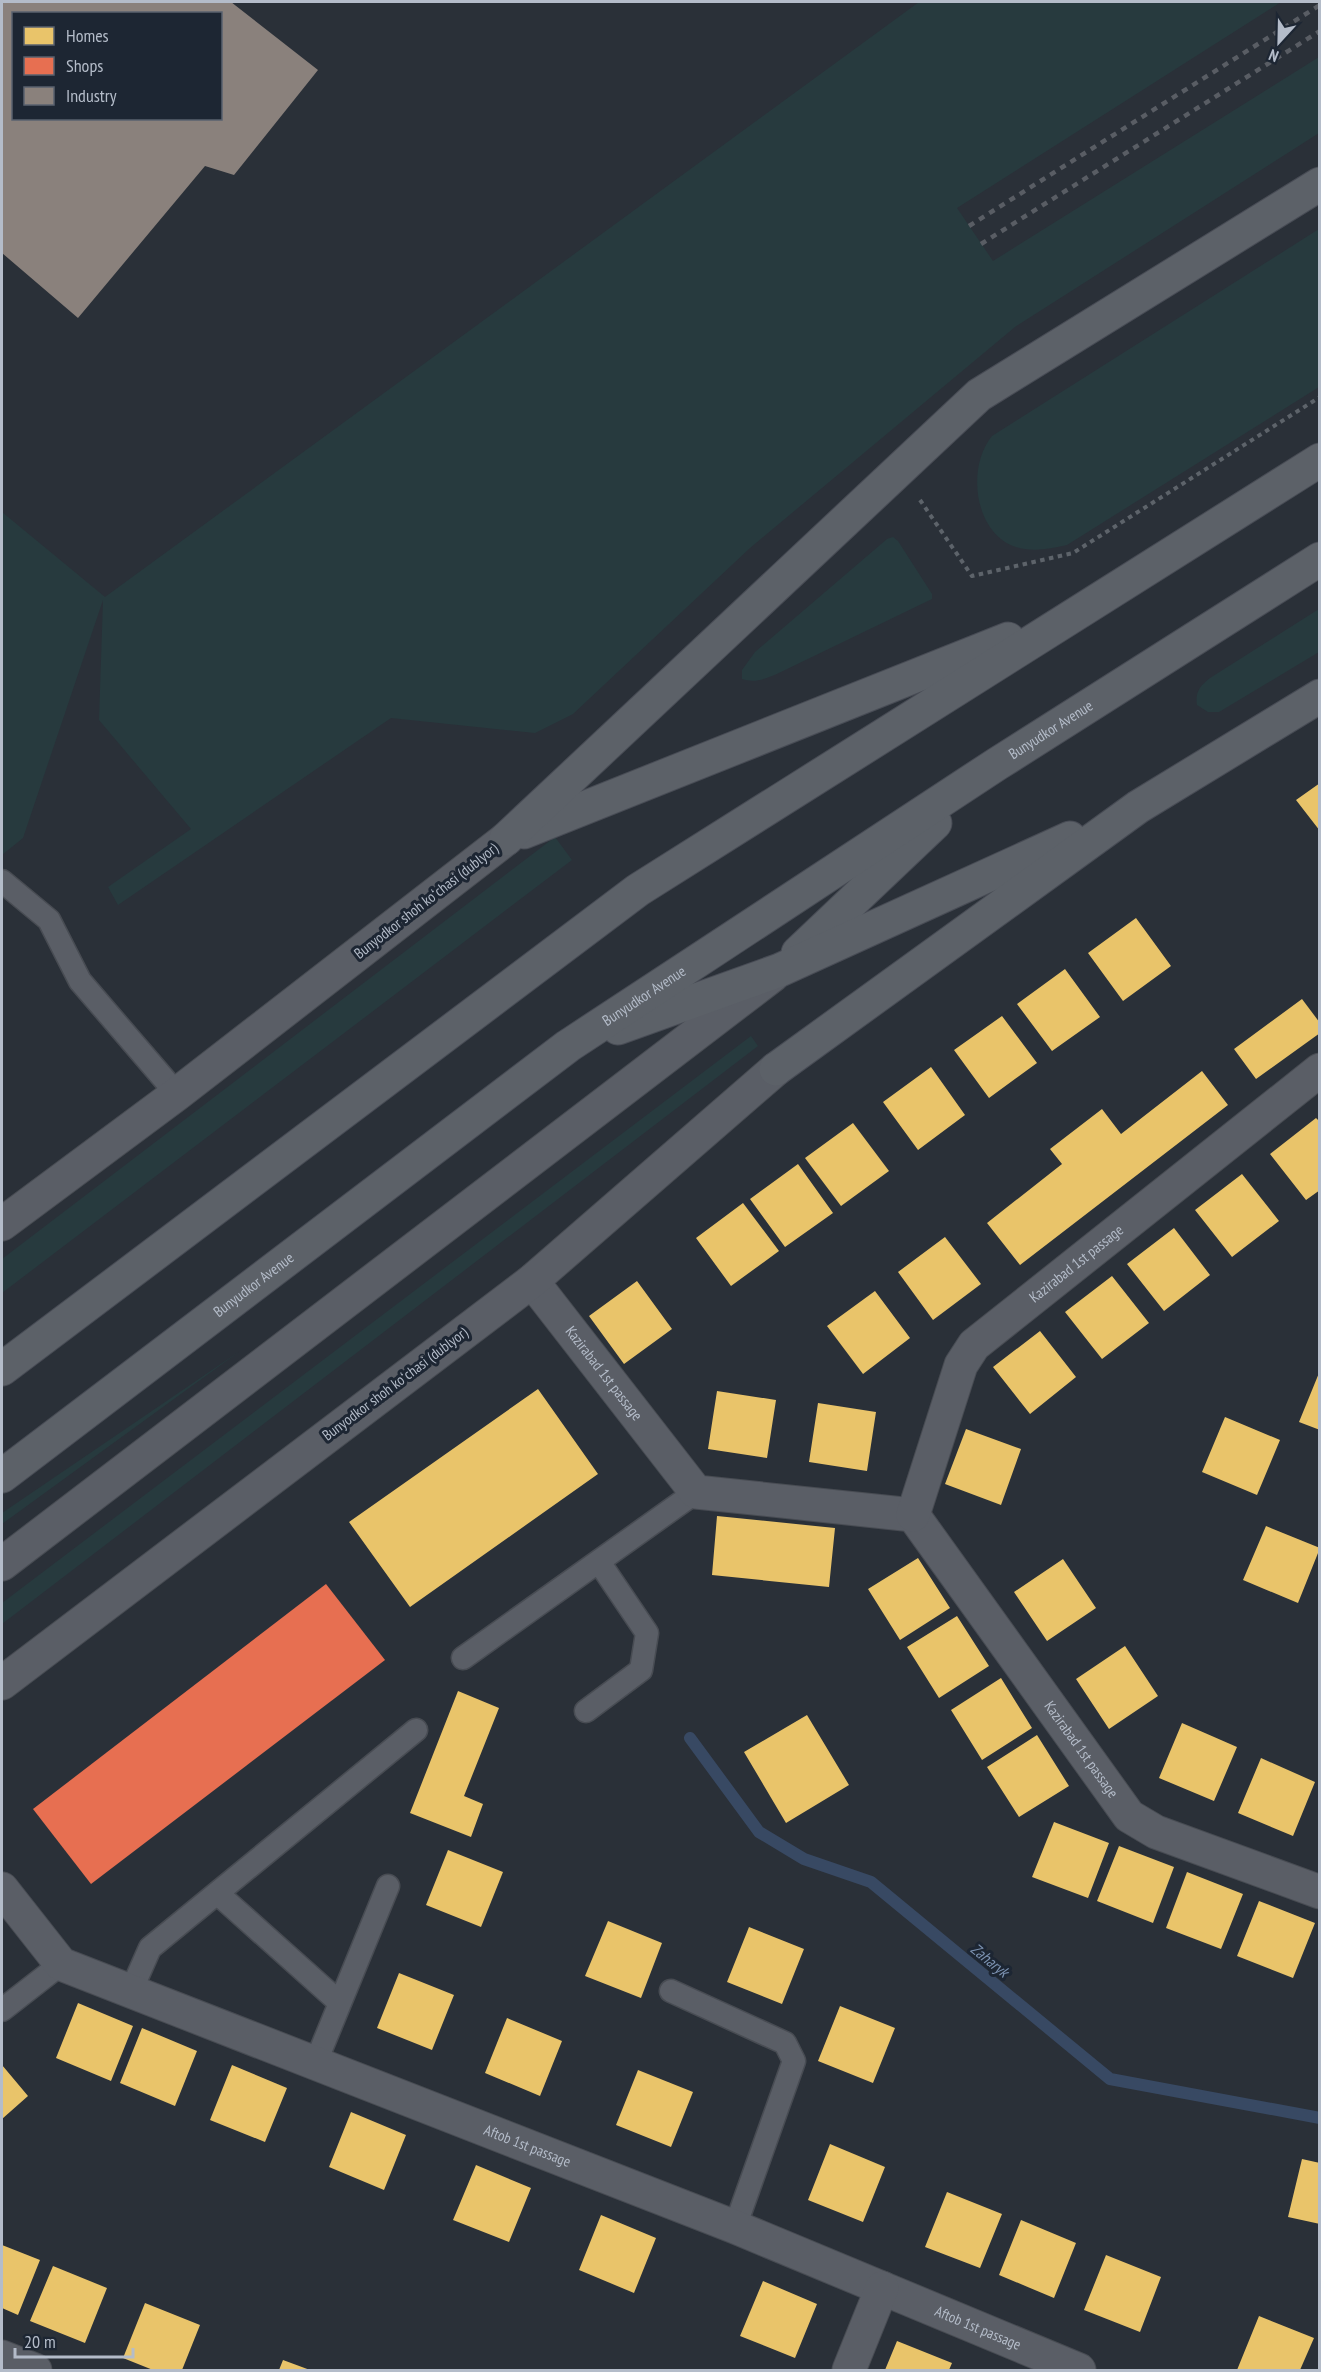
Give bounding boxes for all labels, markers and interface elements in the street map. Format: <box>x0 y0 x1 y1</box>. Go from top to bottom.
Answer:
legend <box>12 12 222 120</box>
north arrow <box>1249 12 1309 72</box>
text: Homes <box>66 24 109 47</box>
text: N <box>1266 45 1281 67</box>
text: Shops <box>66 54 103 77</box>
text: Industry <box>66 84 117 107</box>
street label: Bunyudkor Avenue <box>1005 696 1096 763</box>
street label: Bunyodkor shoh koʻchasi (dublyor) <box>350 838 502 963</box>
street label: Bunyudkor Avenue <box>599 961 689 1030</box>
street label: Kazirabad 1st passage <box>1025 1220 1127 1306</box>
street label: Bunyudkor Avenue <box>209 1248 297 1321</box>
street label: Bunyodkor shoh koʻchasi (dublyor) <box>318 1322 472 1445</box>
street label: Kazirabad 1st passage <box>561 1322 647 1424</box>
street label: Kazirabad 1st passage <box>1040 1697 1123 1801</box>
water label: Zaharyk <box>967 1939 1014 1982</box>
street label: Aftob 1st passage <box>481 2120 574 2171</box>
street label: Aftob 1st passage <box>932 2301 1024 2354</box>
scale bar <box>15 2321 134 2359</box>
text: 20 m <box>24 2330 56 2353</box>

